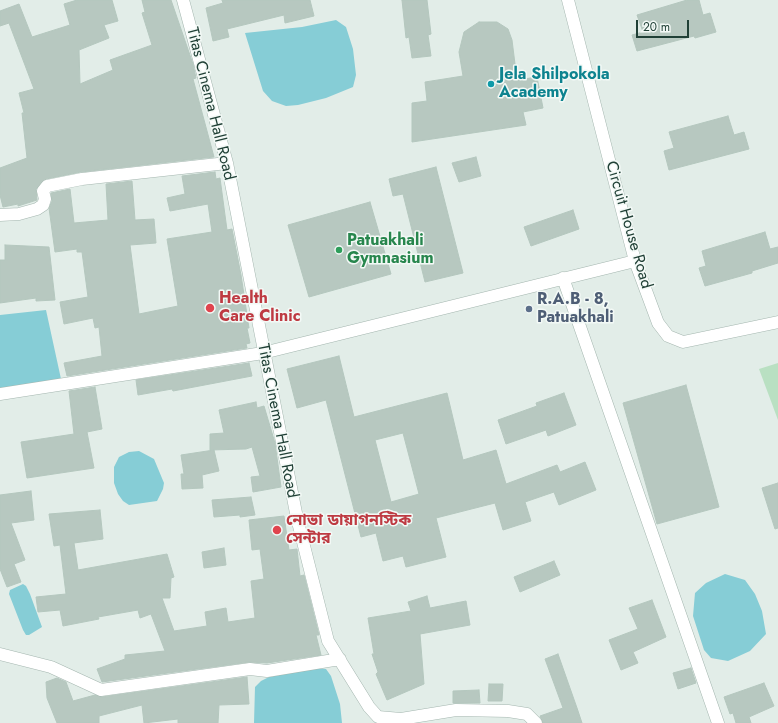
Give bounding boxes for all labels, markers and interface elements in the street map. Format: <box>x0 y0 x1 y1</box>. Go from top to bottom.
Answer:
scale bar <box>638 12 691 38</box>
text: 20 m <box>643 18 670 36</box>
street label: Titas Cinema Hall Road <box>182 26 238 182</box>
place label: Jela Shilpokola Academy <box>499 65 610 103</box>
marker: Jela Shilpokola Academy <box>486 79 496 89</box>
street label: Circuit House Road <box>601 159 655 291</box>
place label: Patuakhali Gymnasium <box>347 231 434 269</box>
marker: Patuakhali Gymnasium <box>334 245 344 255</box>
place label: Health Care Clinic <box>219 289 301 327</box>
place label: R.A.B - 8, Patuakhali <box>537 290 614 328</box>
marker: Health Care Clinic <box>204 302 216 314</box>
marker: R.A.B - 8, Patuakhali <box>524 304 534 314</box>
street label: Titas Cinema Hall Road <box>253 342 301 500</box>
place label: নোভা ডায়াগনস্টিক সেন্টার <box>286 511 411 549</box>
marker: নোভা ডায়াগনস্টিক সেন্টার <box>271 524 283 536</box>

